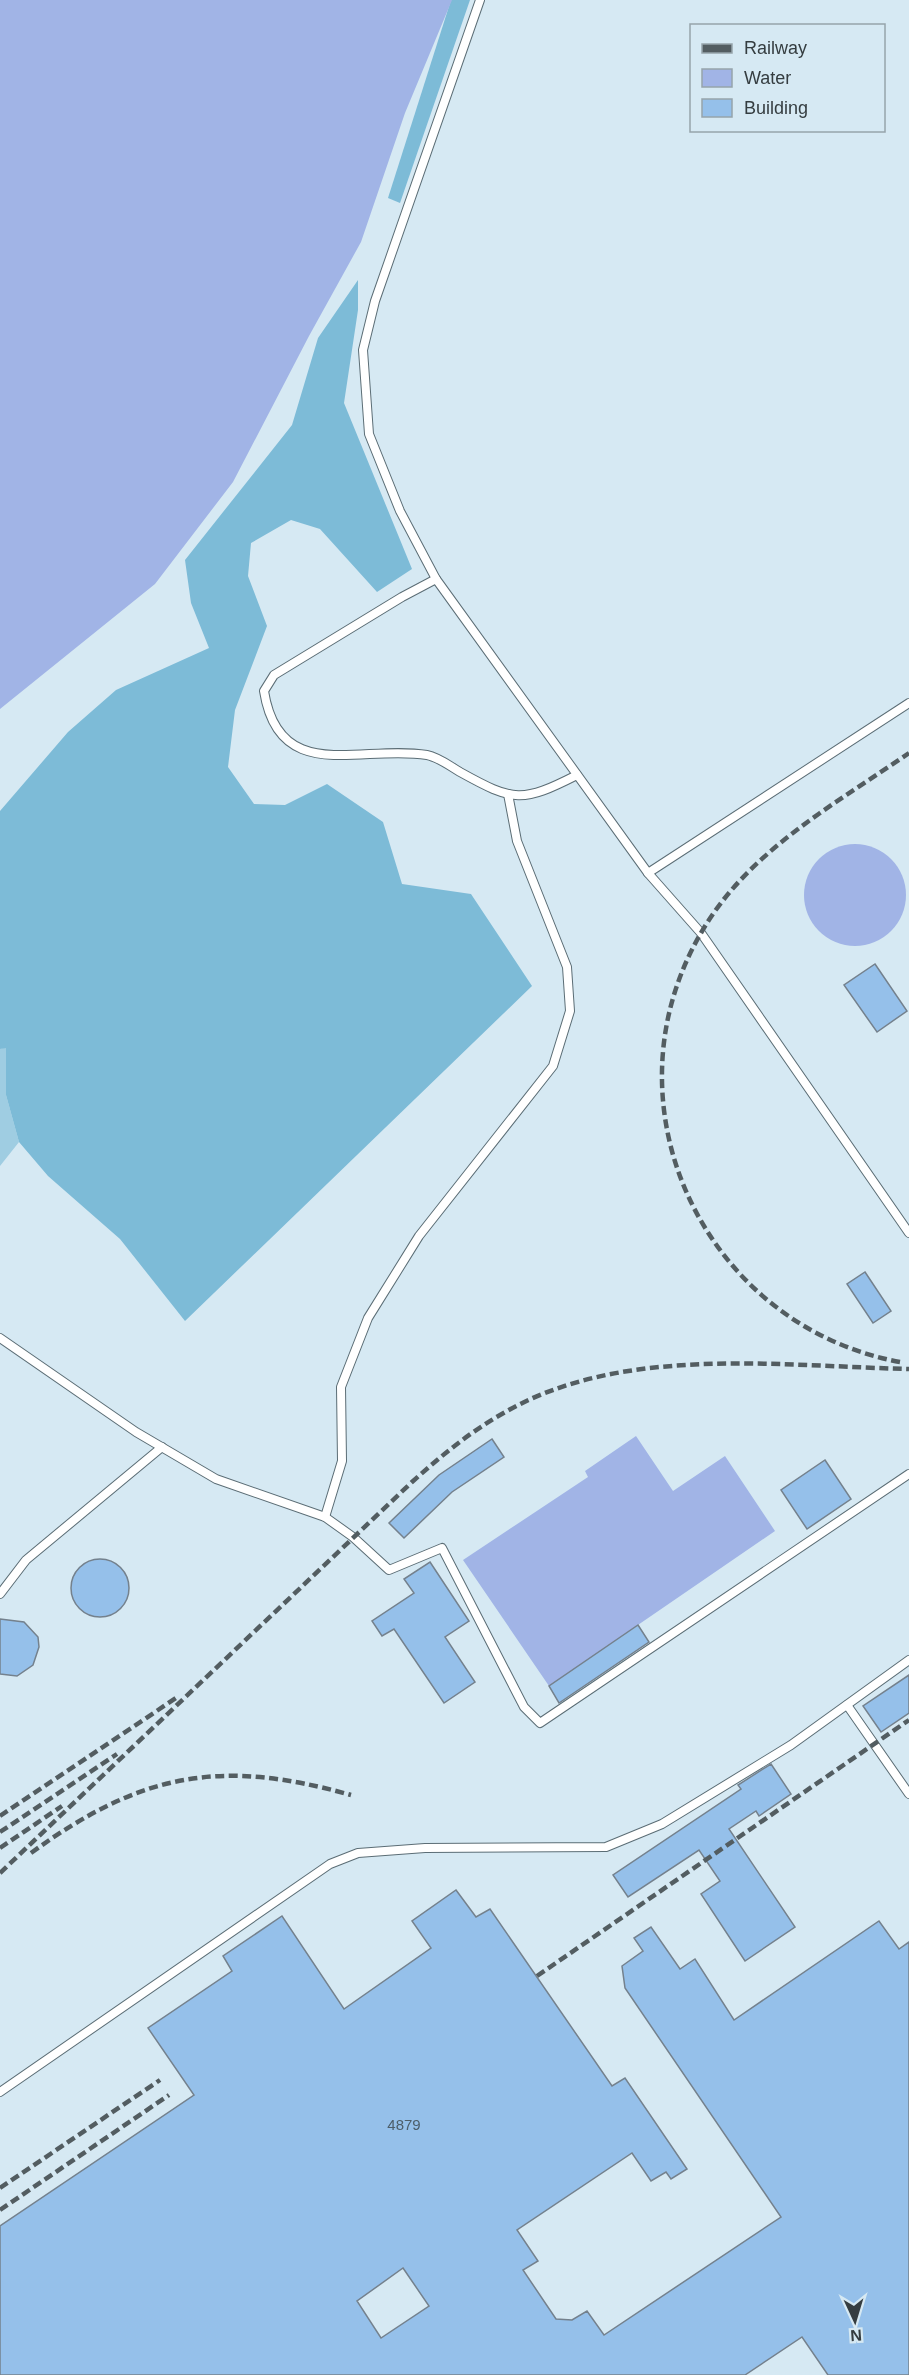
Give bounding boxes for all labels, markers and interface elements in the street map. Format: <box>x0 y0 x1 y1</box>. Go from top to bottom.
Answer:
legend <box>690 24 885 132</box>
text: Railway <box>744 38 807 58</box>
text: Water <box>744 68 791 88</box>
text: Building <box>744 98 808 118</box>
house number: 4879 <box>387 2116 421 2133</box>
north arrow <box>825 2291 885 2351</box>
text: N <box>850 2327 862 2344</box>

